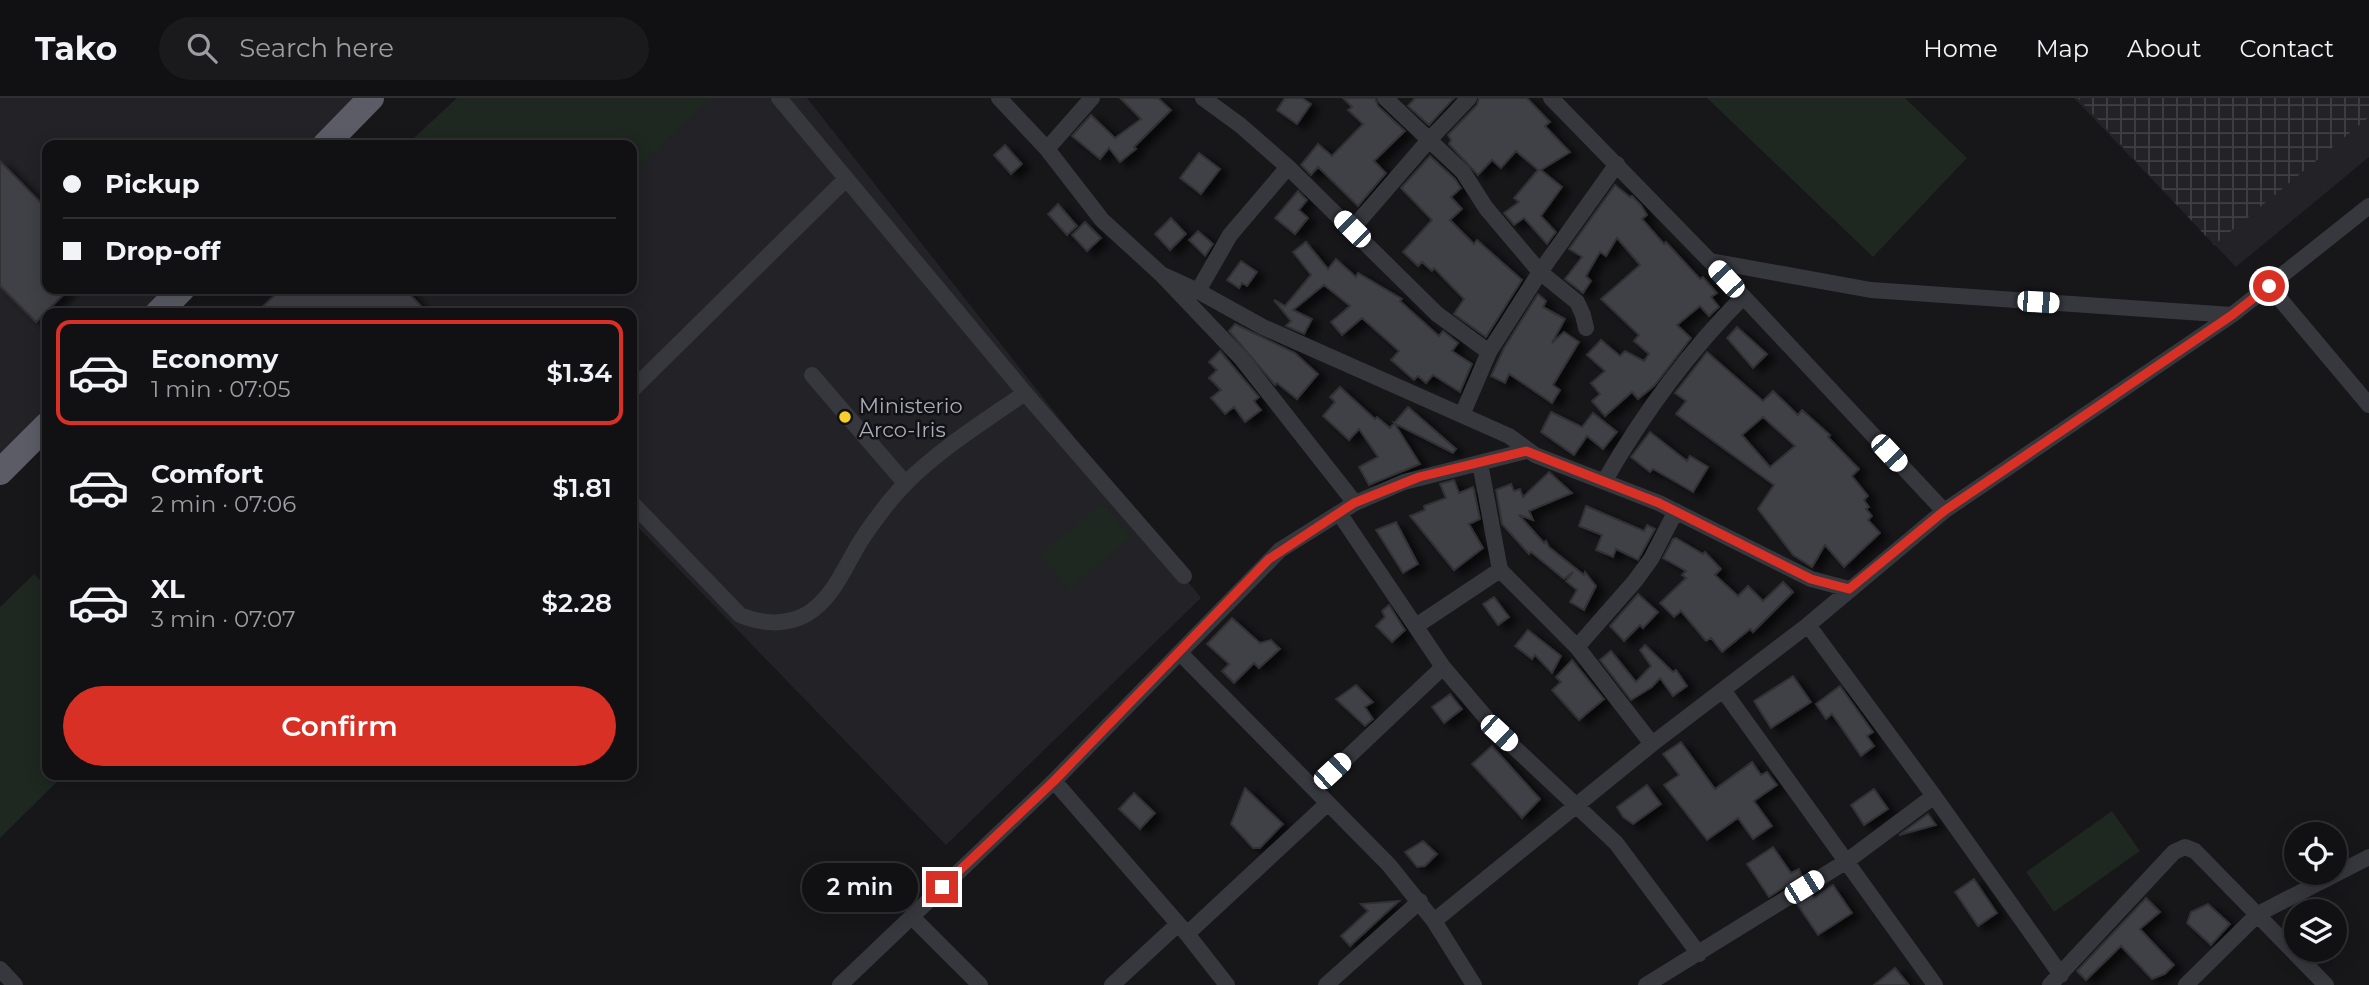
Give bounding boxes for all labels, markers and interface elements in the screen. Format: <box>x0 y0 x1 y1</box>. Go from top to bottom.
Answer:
search box <box>159 17 649 80</box>
text: Tako <box>35 28 117 68</box>
icon: search <box>183 29 221 67</box>
text: Search here <box>239 32 394 64</box>
text: Home <box>1923 34 1998 63</box>
text: Map <box>2036 34 2089 63</box>
text: About <box>2127 34 2201 63</box>
text: Contact <box>2239 34 2334 63</box>
text: Pickup <box>105 168 200 200</box>
car <box>1330 207 1375 251</box>
text: Drop-off <box>105 235 220 267</box>
car <box>1704 256 1749 302</box>
route start <box>2253 270 2285 302</box>
car <box>2017 290 2060 314</box>
icon: car <box>67 341 130 404</box>
text: Economy <box>151 343 278 375</box>
text: $1.34 <box>547 357 612 389</box>
text: 1 min · 07:05 <box>151 375 291 403</box>
place label: Ministerio Arco-Iris <box>859 393 963 442</box>
marker: Ministerio Arco-Iris <box>837 409 853 425</box>
car <box>1867 430 1912 476</box>
icon: car <box>67 456 130 519</box>
text: Comfort <box>151 458 263 490</box>
text: $1.81 <box>553 472 612 504</box>
text: 2 min · 07:06 <box>151 490 296 518</box>
icon: car <box>67 571 130 634</box>
text: XL <box>151 573 185 605</box>
text: $2.28 <box>542 587 612 619</box>
text: 3 min · 07:07 <box>151 605 296 633</box>
button: Confirm <box>63 686 616 766</box>
car <box>1477 711 1522 755</box>
car <box>1310 749 1355 793</box>
map controls <box>2284 822 2347 962</box>
button: locate <box>2284 822 2347 885</box>
callout: 2 min <box>802 862 918 912</box>
car <box>1781 867 1828 907</box>
route end <box>926 871 958 903</box>
text: 2 min <box>827 873 893 901</box>
button: layers <box>2284 899 2347 962</box>

